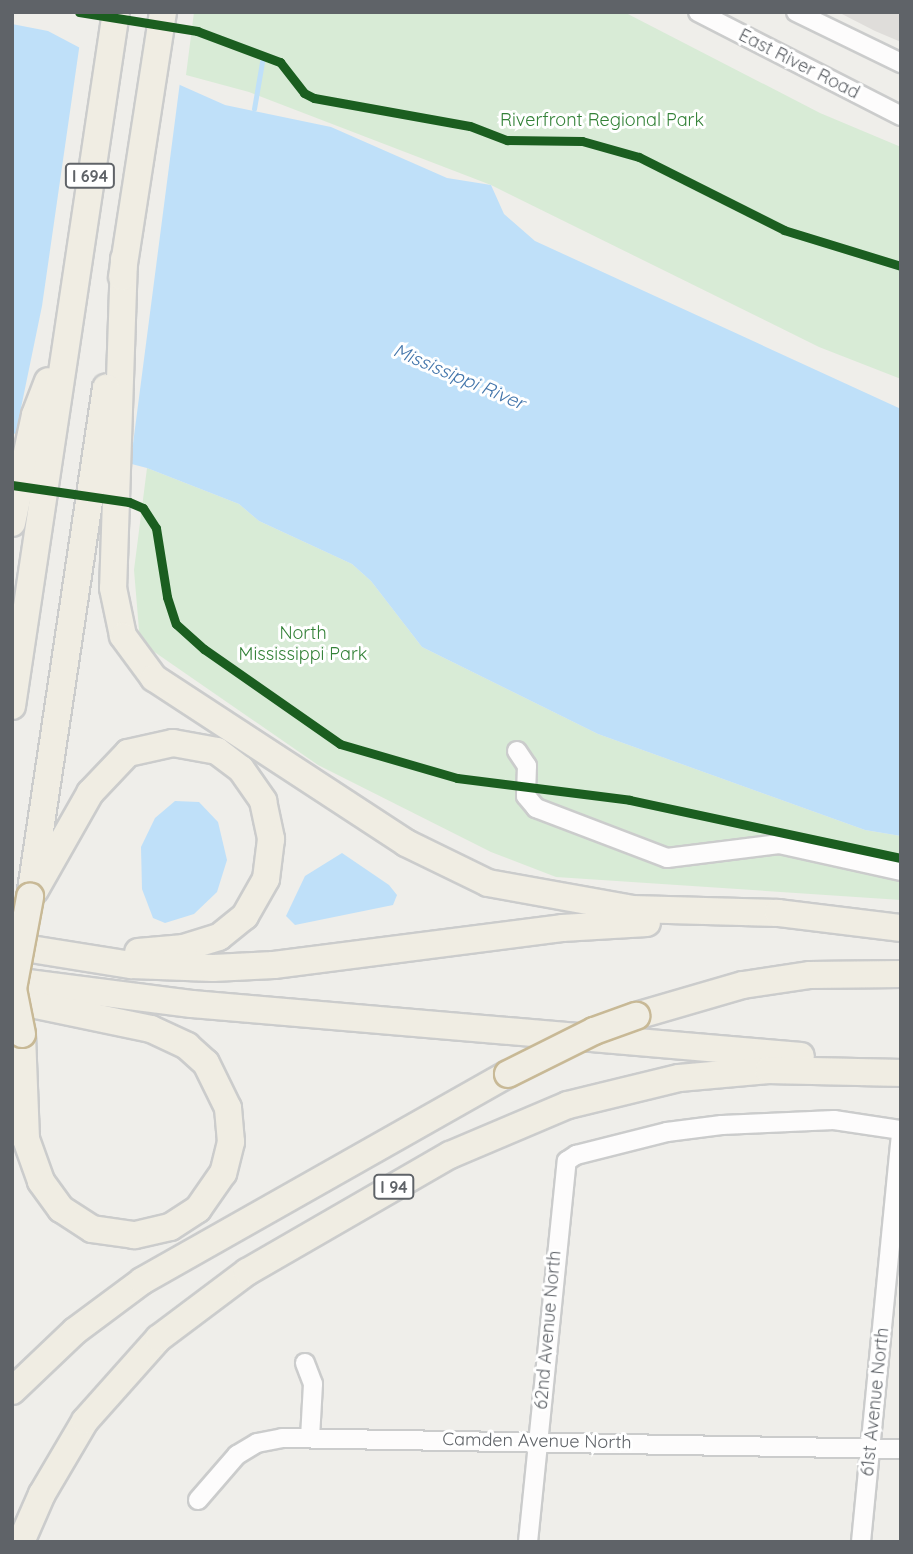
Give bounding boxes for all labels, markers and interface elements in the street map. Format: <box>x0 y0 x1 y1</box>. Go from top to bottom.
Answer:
street label: East River Road <box>735 24 863 104</box>
park label: Riverfront Regional Park <box>500 109 704 131</box>
road number: I 694 <box>64 164 116 188</box>
water label: Mississippi River <box>390 339 528 415</box>
park label: North Mississippi Park <box>239 623 367 666</box>
road number: I 94 <box>373 1175 415 1200</box>
street label: 62nd Avenue North <box>530 1250 566 1410</box>
street label: 61st Avenue North <box>856 1327 894 1477</box>
street label: Camden Avenue North <box>442 1429 632 1453</box>

